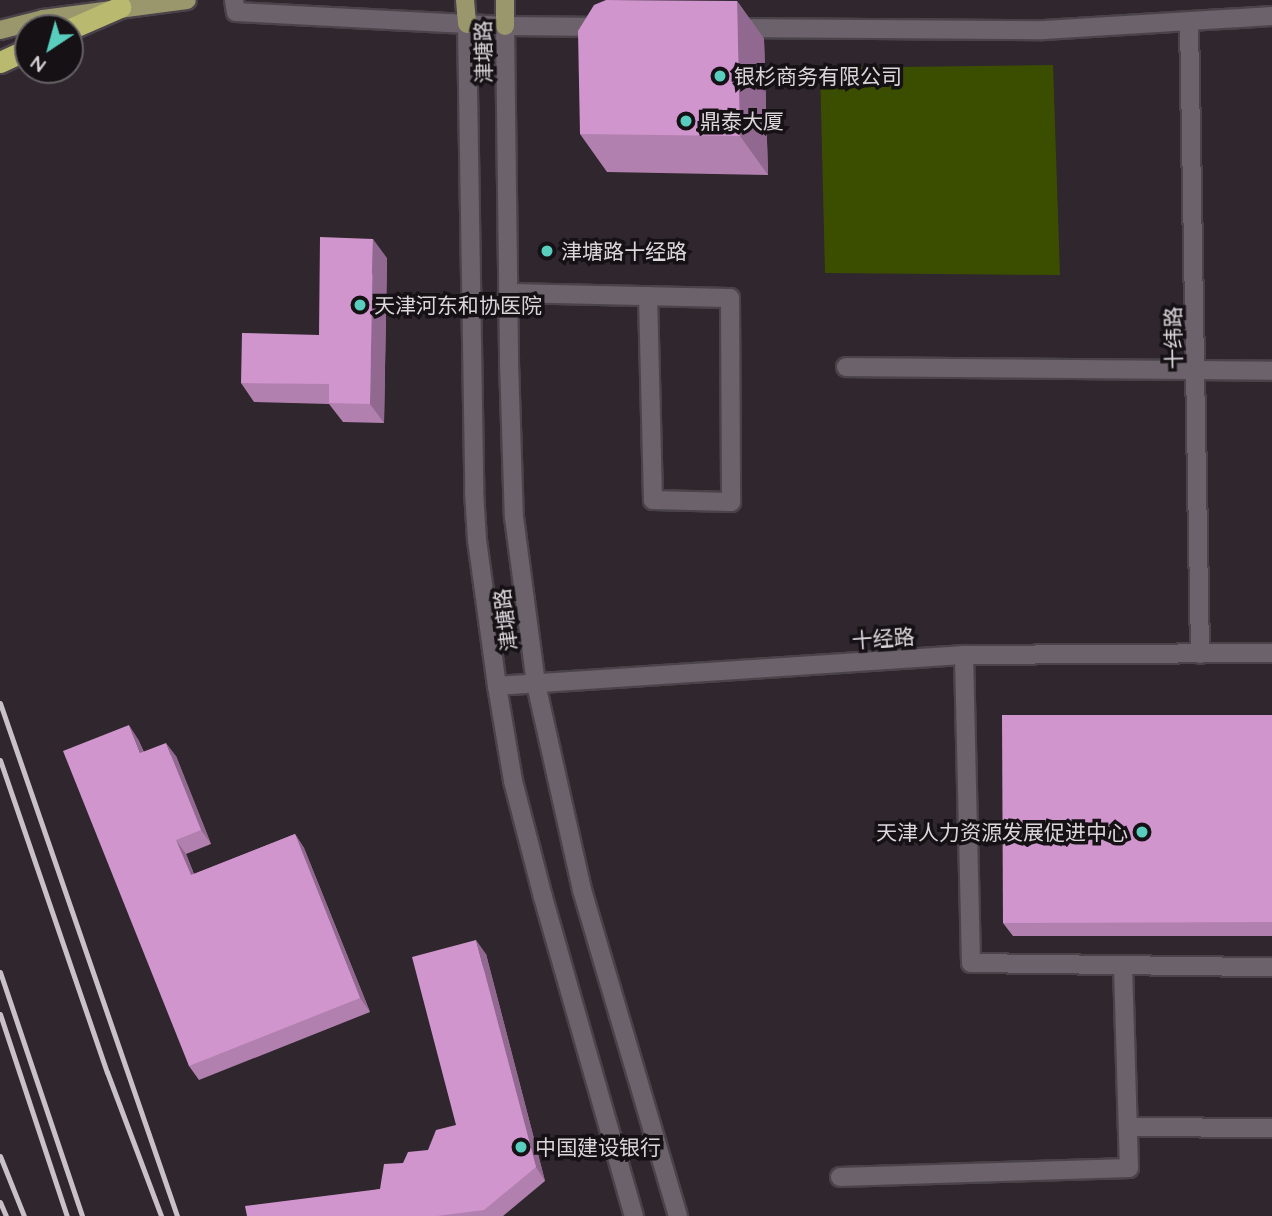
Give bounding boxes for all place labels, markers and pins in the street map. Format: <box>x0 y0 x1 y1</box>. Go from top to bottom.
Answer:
place label: 银杉商务有限公司 <box>734 63 902 89</box>
marker: 银杉商务有限公司 <box>712 68 728 84</box>
place label: 鼎泰大厦 <box>700 108 784 134</box>
marker: 鼎泰大厦 <box>678 113 694 129</box>
place label: 津塘路十经路 <box>561 238 687 264</box>
marker: 津塘路十经路 <box>539 243 555 259</box>
place label: 天津河东和协医院 <box>374 292 542 318</box>
marker: 天津河东和协医院 <box>352 297 368 313</box>
place label: 天津人力资源发展促进中心 <box>876 819 1128 845</box>
marker: 天津人力资源发展促进中心 <box>1134 824 1150 840</box>
place label: 中国建设银行 <box>535 1134 661 1160</box>
marker: 中国建设银行 <box>513 1139 529 1155</box>

